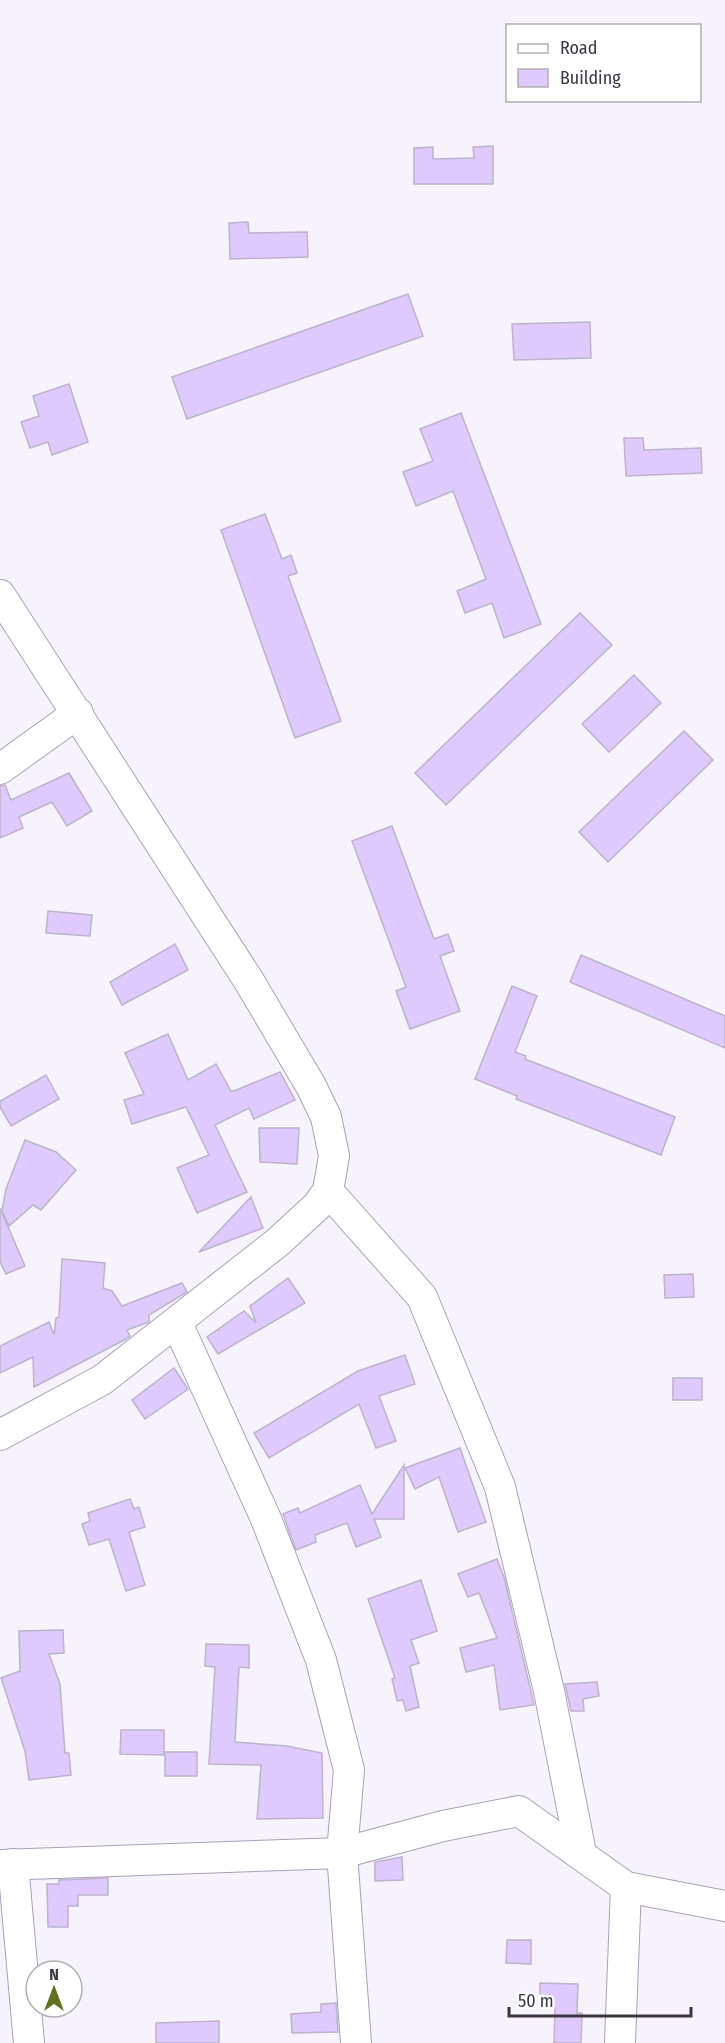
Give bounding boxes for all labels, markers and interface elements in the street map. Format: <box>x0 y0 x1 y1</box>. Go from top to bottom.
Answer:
legend <box>506 24 701 102</box>
text: Road <box>560 37 597 59</box>
text: Building <box>560 67 621 89</box>
north arrow <box>24 1959 84 2019</box>
text: N <box>49 1965 59 1984</box>
scale bar <box>509 1980 690 2018</box>
text: 50 m <box>518 1990 554 2012</box>

